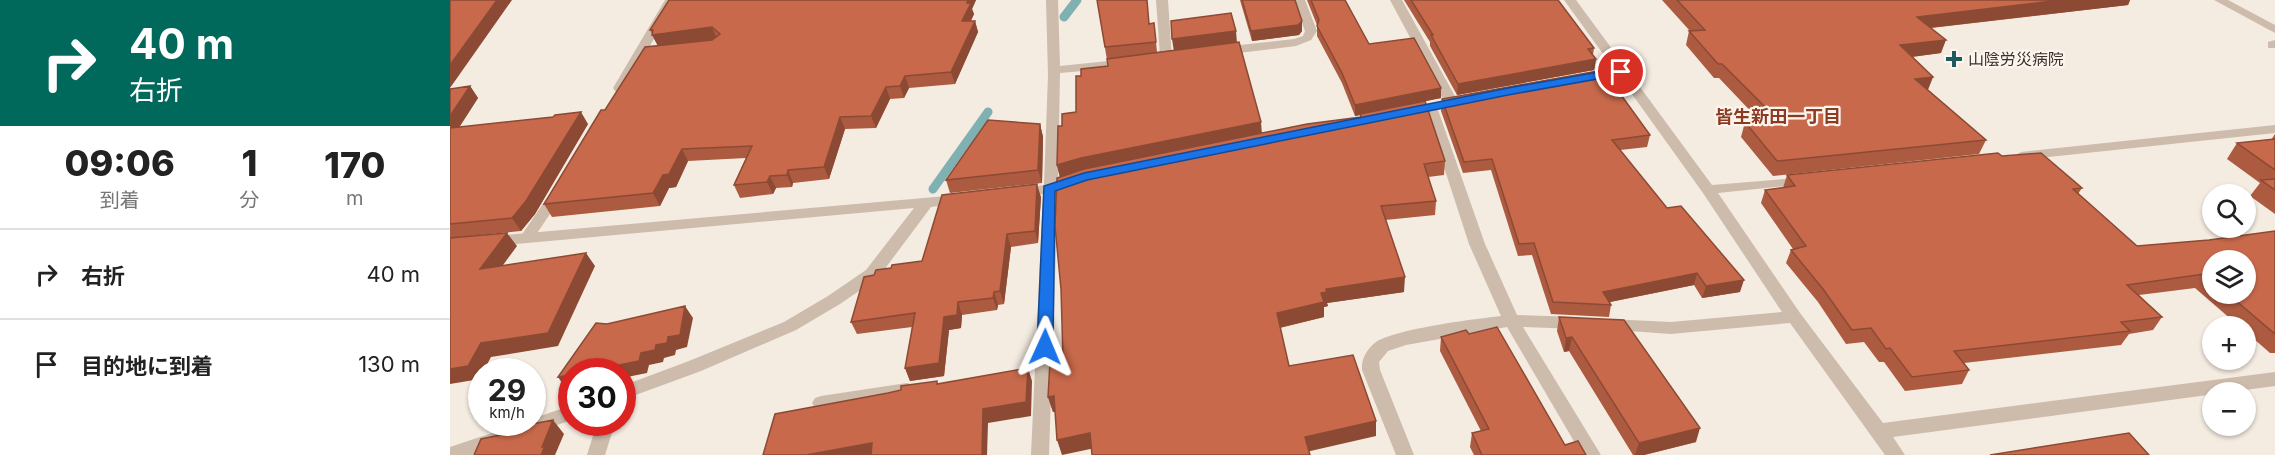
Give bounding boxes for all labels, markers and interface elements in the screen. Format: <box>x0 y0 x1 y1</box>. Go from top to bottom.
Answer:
text: 40 m <box>129 18 234 69</box>
icon: right <box>30 24 108 102</box>
pin <box>1595 46 1646 97</box>
place label: 山陰労災病院 <box>1968 49 2064 69</box>
marker: 山陰労災病院 <box>1945 50 1963 68</box>
icon: arrive <box>1604 55 1637 88</box>
text: 右折 <box>129 74 183 107</box>
district label: 皆生新田一丁目 <box>1715 106 1841 127</box>
text: 09:06 <box>65 141 175 185</box>
text: 1 <box>241 141 257 185</box>
text: 170 <box>324 143 385 187</box>
map controls <box>2202 184 2256 436</box>
button: search <box>2202 184 2256 238</box>
text: m <box>346 186 363 210</box>
text: 到着 <box>100 188 140 212</box>
text: 分 <box>239 188 259 212</box>
button: layers <box>2202 250 2256 304</box>
icon: right <box>30 258 63 291</box>
text: 40 m <box>366 261 420 287</box>
text: 右折 <box>81 263 125 289</box>
position arrow <box>1013 315 1077 379</box>
button: + <box>2202 316 2256 370</box>
icon: arrive <box>30 348 63 381</box>
text: 130 m <box>358 351 420 377</box>
text: 目的地に到着 <box>81 353 213 379</box>
speed limit sign: 30 <box>558 358 636 436</box>
text: 29 <box>488 372 526 408</box>
button: − <box>2202 382 2256 436</box>
text: km/h <box>489 403 525 422</box>

